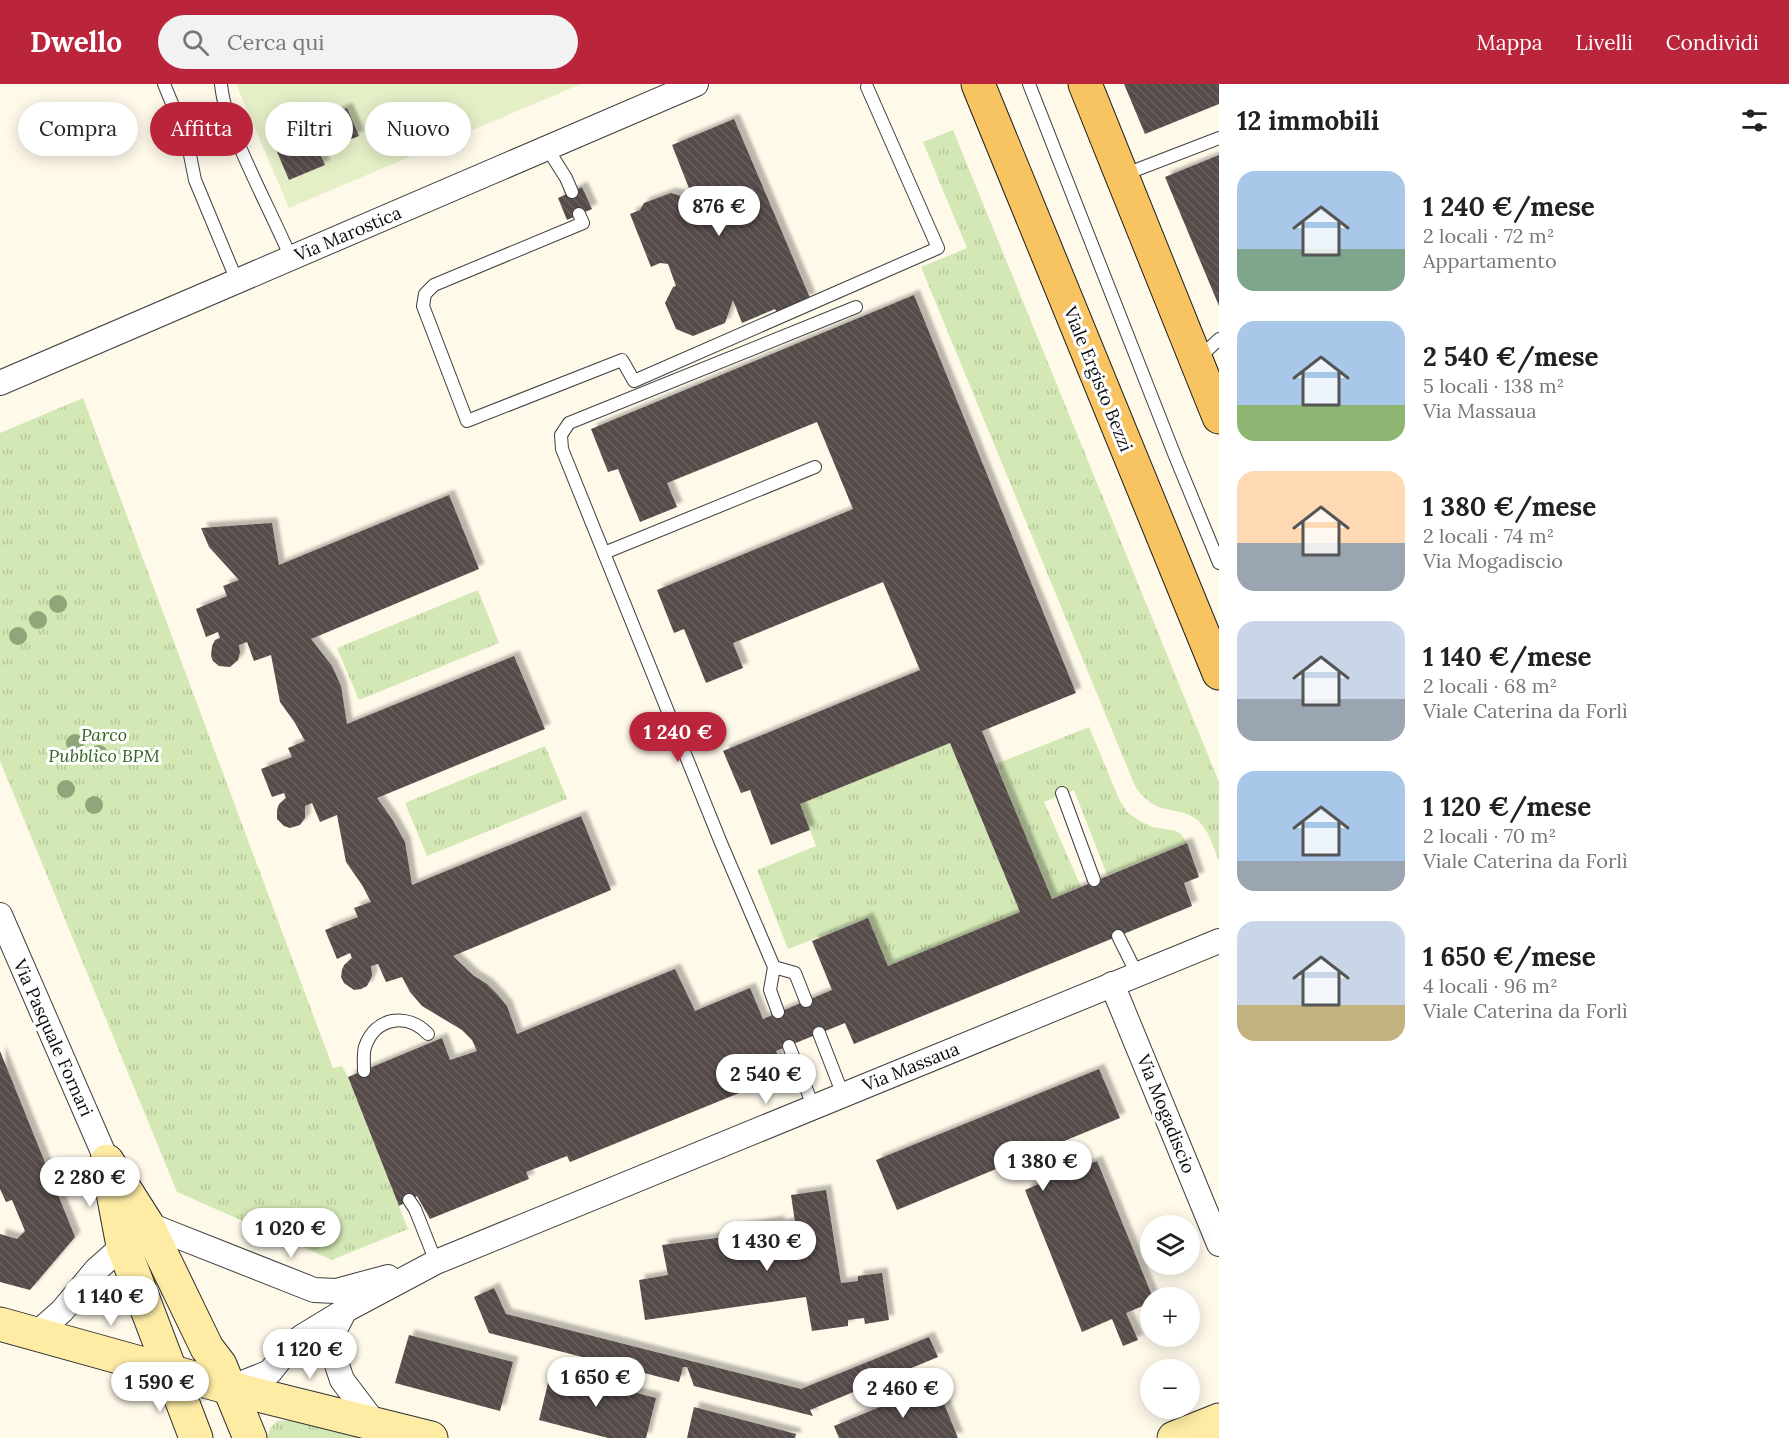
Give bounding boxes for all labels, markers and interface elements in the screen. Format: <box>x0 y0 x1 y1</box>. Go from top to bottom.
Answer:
search box <box>158 15 578 69</box>
text: Dwello <box>30 24 122 60</box>
icon: search <box>179 26 212 59</box>
text: Cerca qui <box>227 28 325 56</box>
text: Mappa <box>1477 29 1543 56</box>
text: Livelli <box>1576 29 1633 56</box>
text: Condividi <box>1666 29 1759 56</box>
chip: Compra <box>18 102 138 156</box>
chip: Affitta <box>150 102 253 156</box>
chip: Filtri <box>265 102 353 156</box>
chip: Nuovo <box>365 102 471 156</box>
text: 12 immobili <box>1237 104 1379 137</box>
icon: filters <box>1738 104 1771 137</box>
pin: 876 € <box>677 186 761 237</box>
text: 1 240 €/mese <box>1423 190 1595 223</box>
text: 876 € <box>692 193 746 218</box>
icon: home <box>1285 195 1357 267</box>
street label: Via Marostica <box>290 201 405 267</box>
text: 2 locali · 72 m² <box>1423 223 1554 248</box>
text: Appartamento <box>1423 248 1557 273</box>
street label: Viale Ergisto Bezzi <box>1058 302 1138 455</box>
text: 2 540 €/mese <box>1423 340 1599 373</box>
icon: home <box>1285 345 1357 417</box>
text: 5 locali · 138 m² <box>1423 373 1564 398</box>
text: Via Massaua <box>1423 398 1537 423</box>
text: 1 380 €/mese <box>1423 490 1596 523</box>
icon: home <box>1285 495 1357 567</box>
text: 2 locali · 74 m² <box>1423 523 1554 548</box>
text: Via Mogadiscio <box>1423 548 1563 573</box>
text: 1 140 €/mese <box>1423 640 1591 673</box>
icon: home <box>1285 645 1357 717</box>
text: 2 locali · 68 m² <box>1423 673 1557 698</box>
text: Viale Caterina da Forlì <box>1423 698 1628 723</box>
pin: 1 240 € <box>623 712 733 763</box>
text: 1 240 € <box>643 719 713 744</box>
park label: Parco Pubblico BPM <box>48 723 160 767</box>
text: 1 120 €/mese <box>1423 790 1591 823</box>
icon: home <box>1285 795 1357 867</box>
text: 2 locali · 70 m² <box>1423 823 1556 848</box>
text: Viale Caterina da Forlì <box>1423 848 1628 873</box>
text: 1 650 €/mese <box>1423 940 1596 973</box>
icon: home <box>1285 945 1357 1017</box>
street label: Via Pasquale Fornari <box>8 955 98 1120</box>
text: 4 locali · 96 m² <box>1423 973 1558 998</box>
text: Viale Caterina da Forlì <box>1423 998 1628 1023</box>
street label: Via Massaua <box>858 1037 963 1097</box>
street label: Via Mogadiscio <box>1132 1050 1201 1177</box>
pin: 2 540 € <box>711 1054 821 1105</box>
text: 2 540 € <box>730 1061 802 1086</box>
pin: 1 380 € <box>988 1141 1098 1192</box>
text: 1 380 € <box>1008 1148 1078 1173</box>
pin: 2 280 € <box>35 1157 145 1208</box>
text: 2 280 € <box>54 1164 126 1189</box>
pin: 1 020 € <box>236 1208 346 1259</box>
text: 1 020 € <box>256 1215 326 1240</box>
map controls <box>1140 1215 1200 1419</box>
button: layers <box>1140 1215 1200 1275</box>
pin: 1 430 € <box>712 1221 822 1272</box>
text: 1 430 € <box>732 1228 802 1253</box>
pin: 1 140 € <box>56 1276 166 1327</box>
text: 1 140 € <box>78 1283 144 1308</box>
button: + <box>1140 1287 1200 1347</box>
pin: 1 120 € <box>255 1329 365 1380</box>
text: 1 120 € <box>277 1336 343 1361</box>
pin: 1 650 € <box>541 1357 651 1408</box>
button: − <box>1140 1359 1200 1419</box>
pin: 1 590 € <box>105 1362 215 1413</box>
text: 1 650 € <box>561 1364 631 1389</box>
pin: 2 460 € <box>848 1368 958 1419</box>
text: 1 590 € <box>125 1369 195 1394</box>
text: 2 460 € <box>867 1375 939 1400</box>

